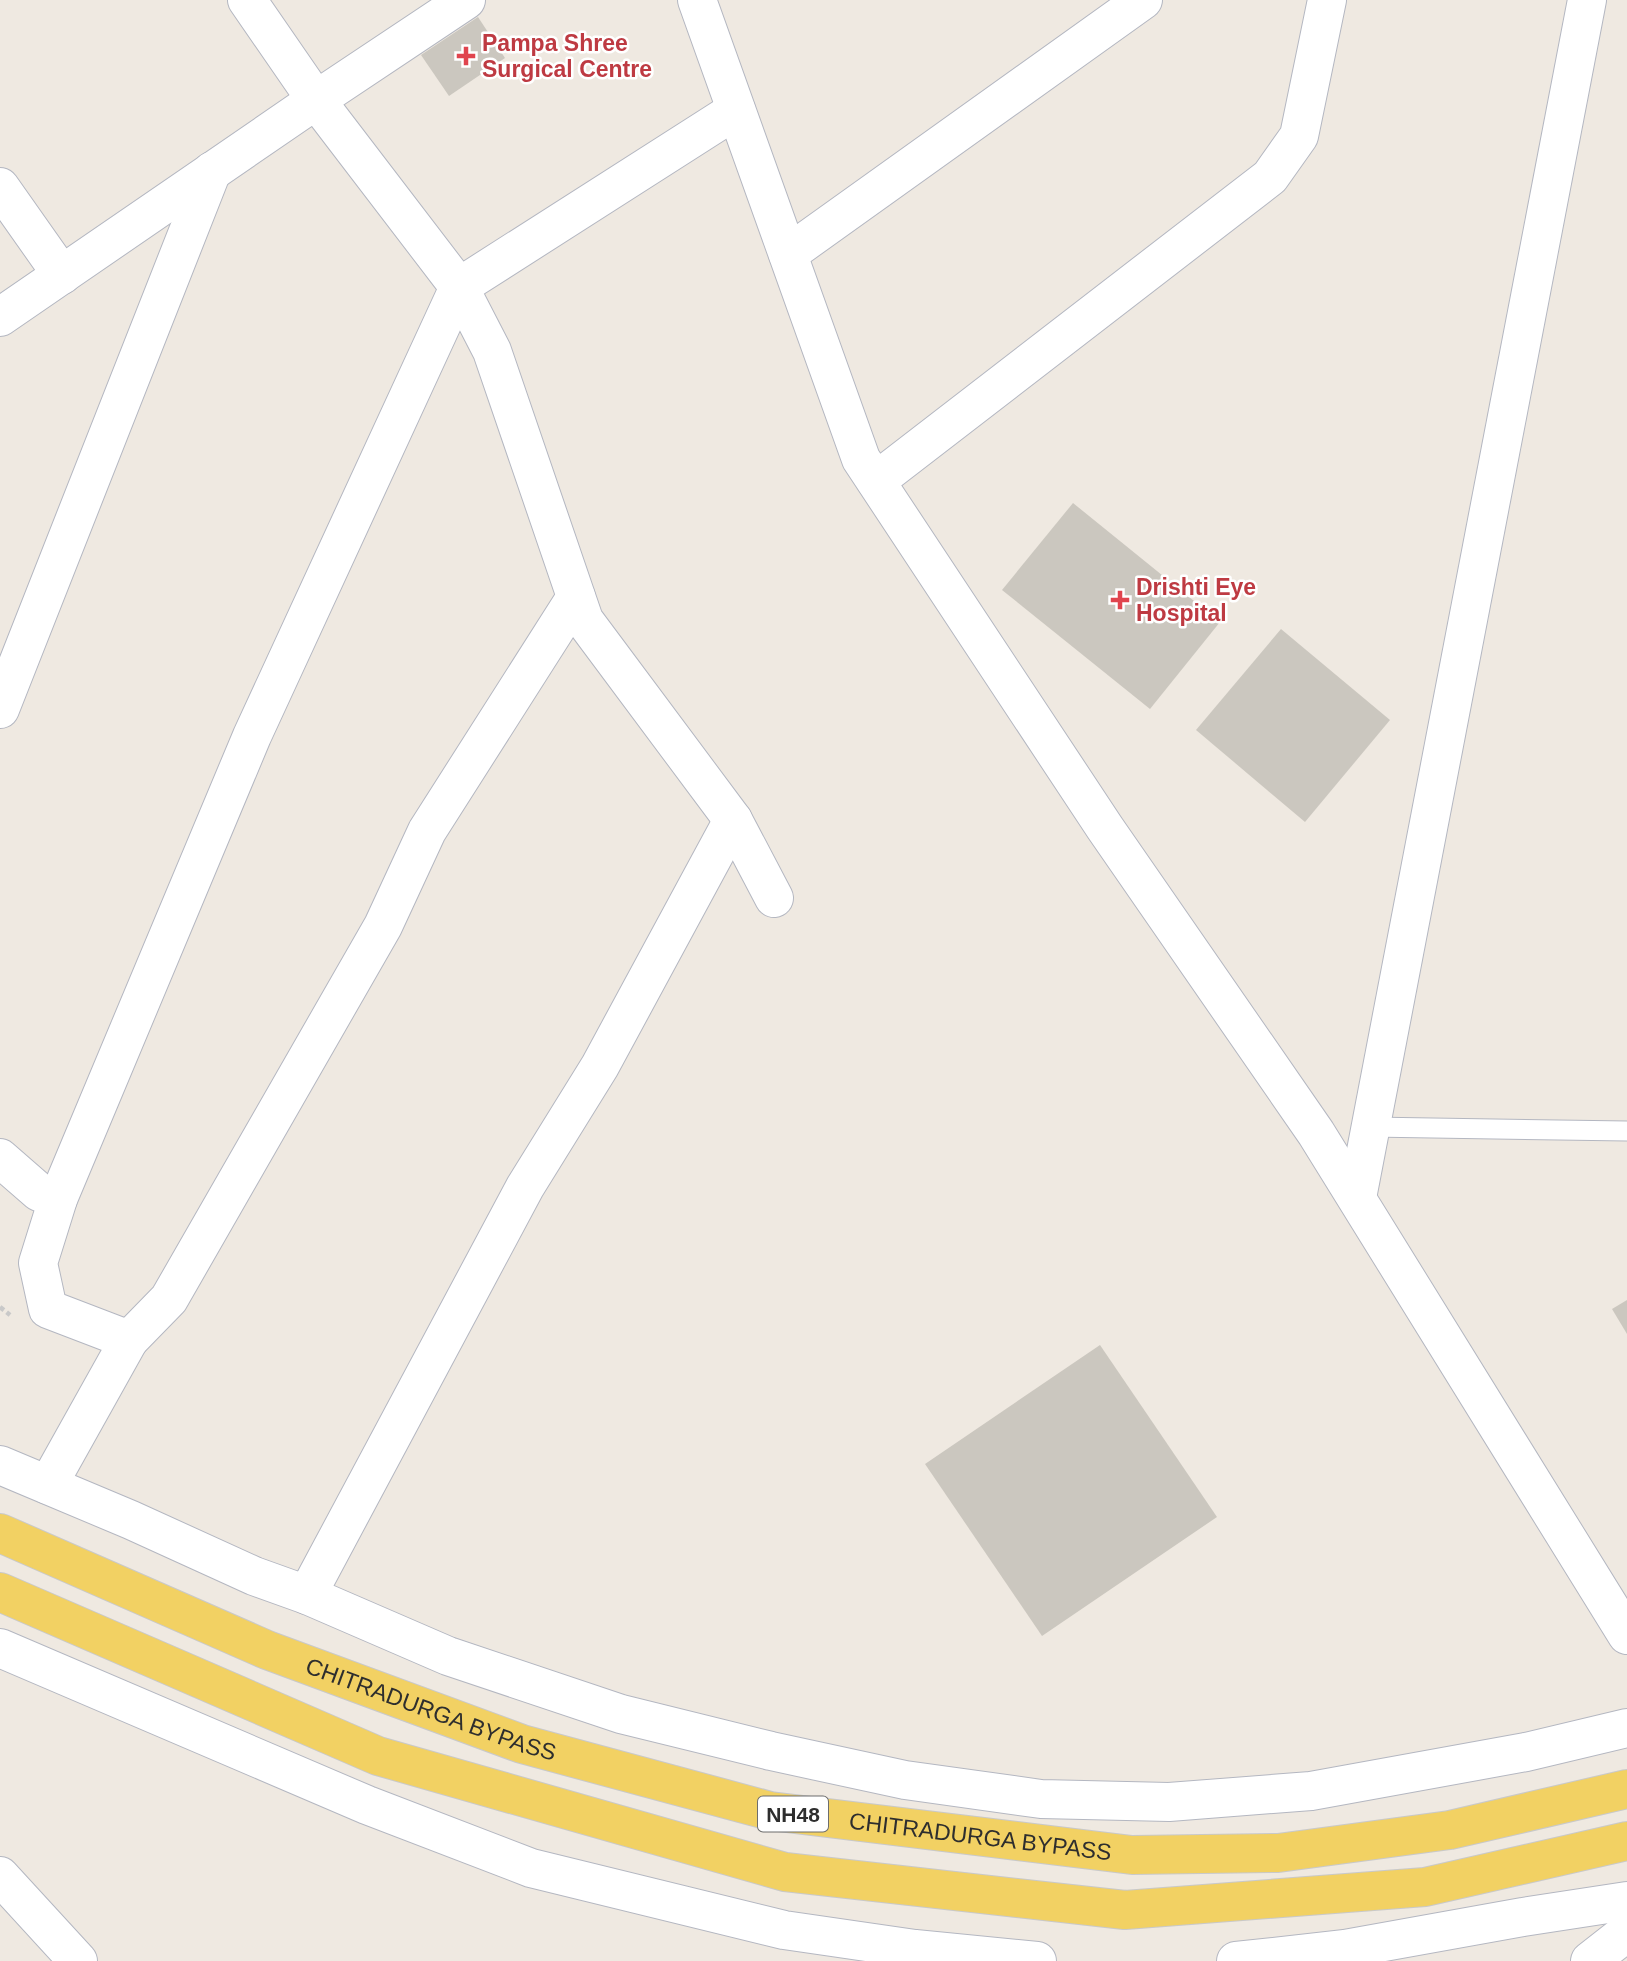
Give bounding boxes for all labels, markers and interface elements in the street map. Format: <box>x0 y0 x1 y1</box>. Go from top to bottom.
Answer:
place label: Pampa Shree Surgical Centre <box>482 30 652 82</box>
marker: Pampa Shree Surgical Centre <box>456 46 476 66</box>
place label: Drishti Eye Hospital <box>1136 574 1256 626</box>
marker: Drishti Eye Hospital <box>1110 590 1130 610</box>
street label: CHITRADURGA BYPASS <box>302 1652 559 1766</box>
road number: NH48 <box>758 1797 828 1832</box>
street label: CHITRADURGA BYPASS <box>848 1808 1113 1865</box>

